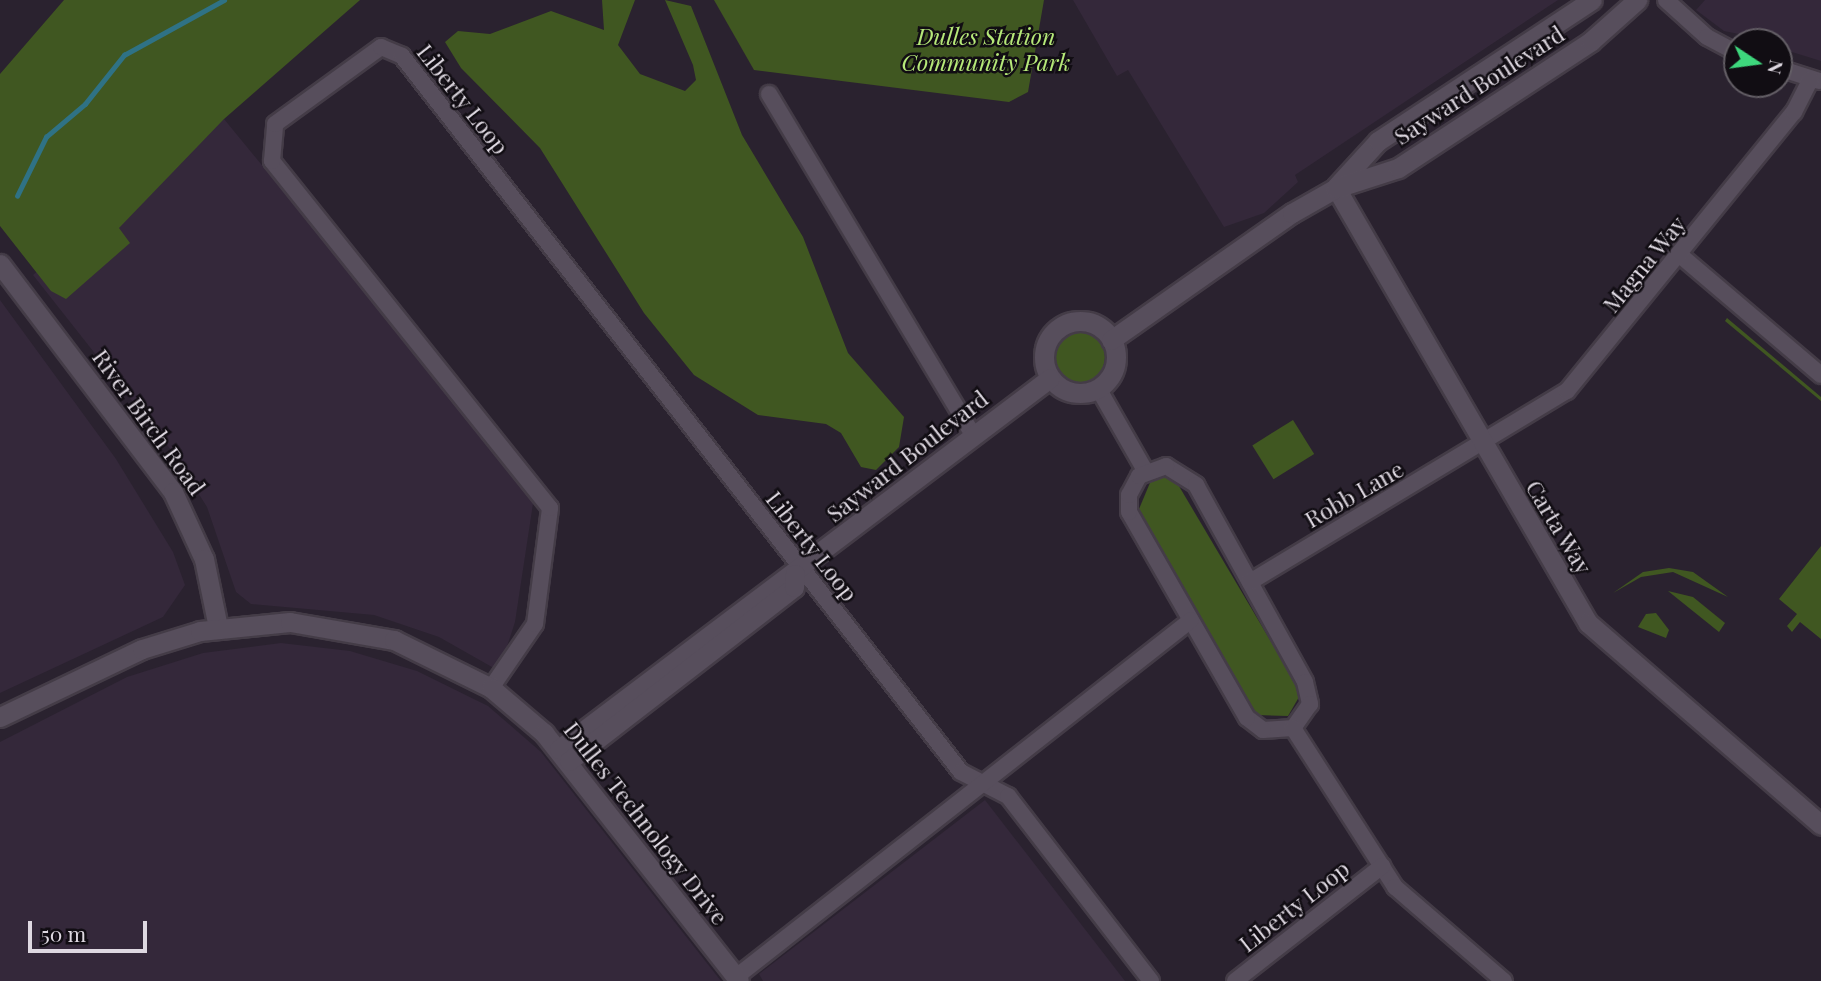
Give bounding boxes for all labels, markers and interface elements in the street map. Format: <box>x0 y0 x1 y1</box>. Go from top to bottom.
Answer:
street label: Sayward Boulevard <box>1389 20 1569 150</box>
park label: Dulles Station Community Park <box>902 22 1070 76</box>
north arrow <box>1723 28 1793 98</box>
street label: Liberty Loop <box>411 38 515 160</box>
text: N <box>1762 58 1791 77</box>
street label: Magna Way <box>1596 210 1692 318</box>
street label: River Birch Road <box>87 344 211 500</box>
street label: Sayward Boulevard <box>821 384 993 528</box>
street label: Robb Lane <box>1300 455 1408 533</box>
street label: Carta Way <box>1520 475 1598 579</box>
street label: Liberty Loop <box>760 485 864 607</box>
street label: Dulles Technology Drive <box>558 716 734 930</box>
street label: Liberty Loop <box>1233 854 1355 958</box>
scale bar <box>32 908 150 952</box>
text: 50 m <box>41 919 86 947</box>

